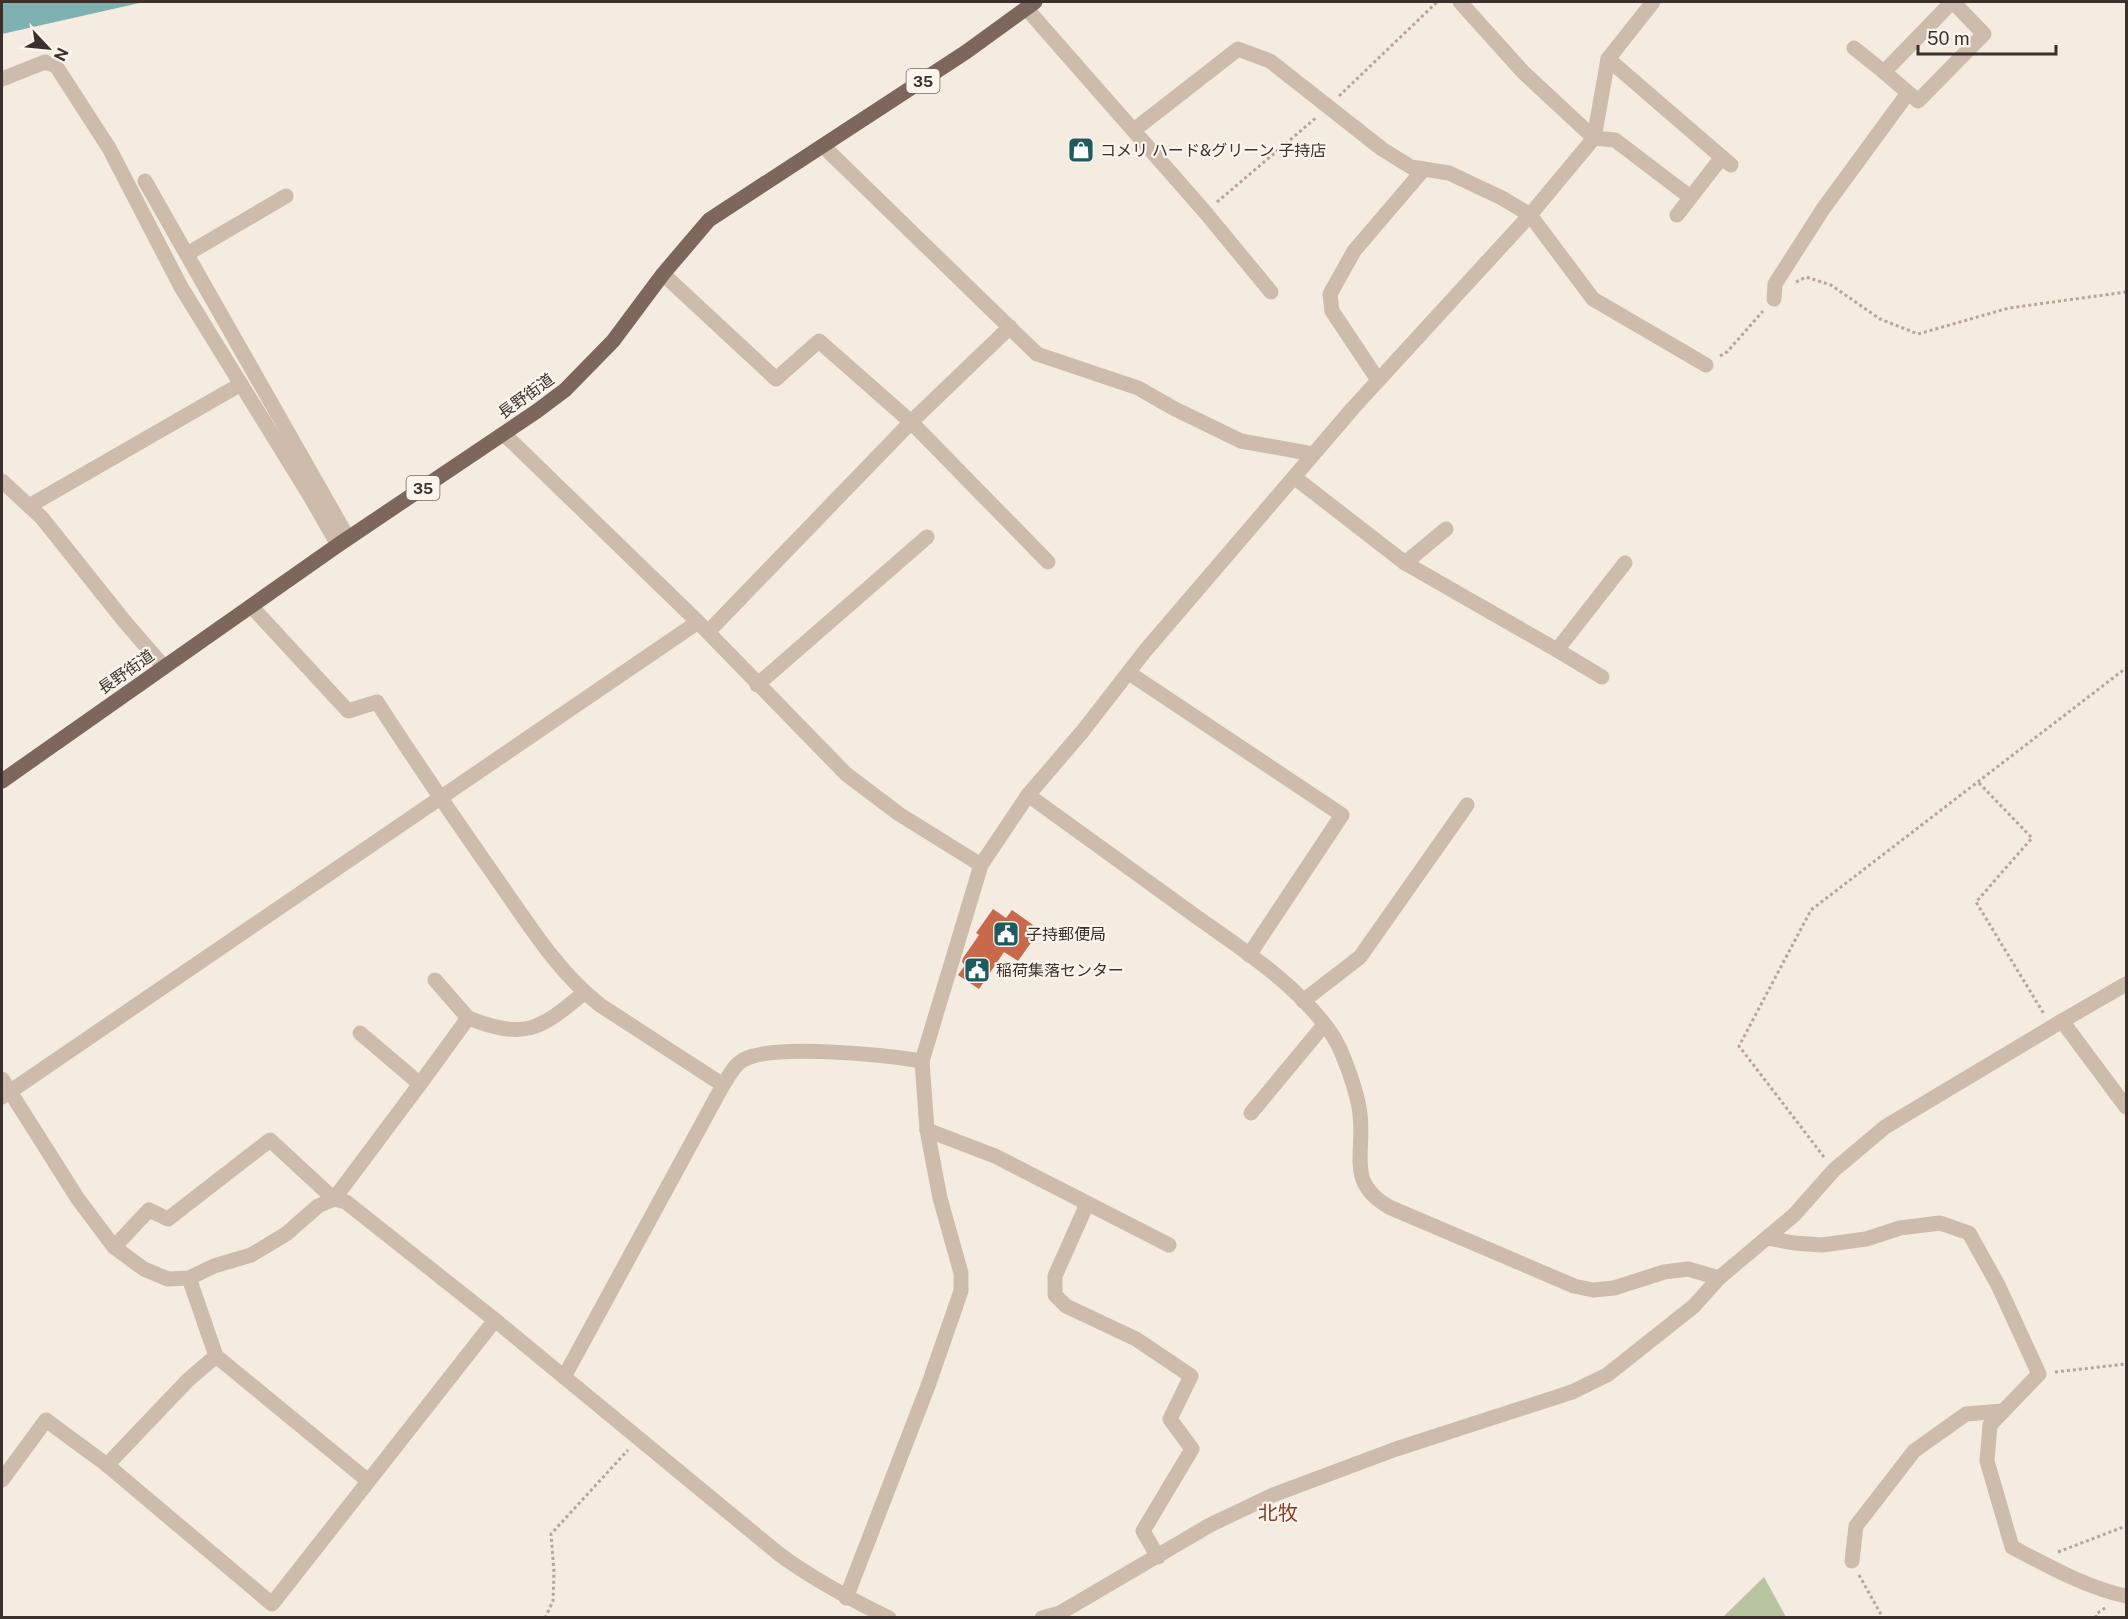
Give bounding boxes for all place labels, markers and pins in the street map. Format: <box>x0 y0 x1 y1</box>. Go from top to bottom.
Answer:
shop icon: コメリ ハード&グリーン 子持店 <box>1066 135 1096 165</box>
place label: コメリ ハード&グリーン 子持店 <box>1100 141 1326 160</box>
public building icon: 子持郵便局 <box>991 919 1021 949</box>
place label: 子持郵便局 <box>1026 925 1106 944</box>
public building icon: 稲荷集落センター <box>962 955 992 985</box>
place label: 稲荷集落センター <box>996 961 1124 980</box>

